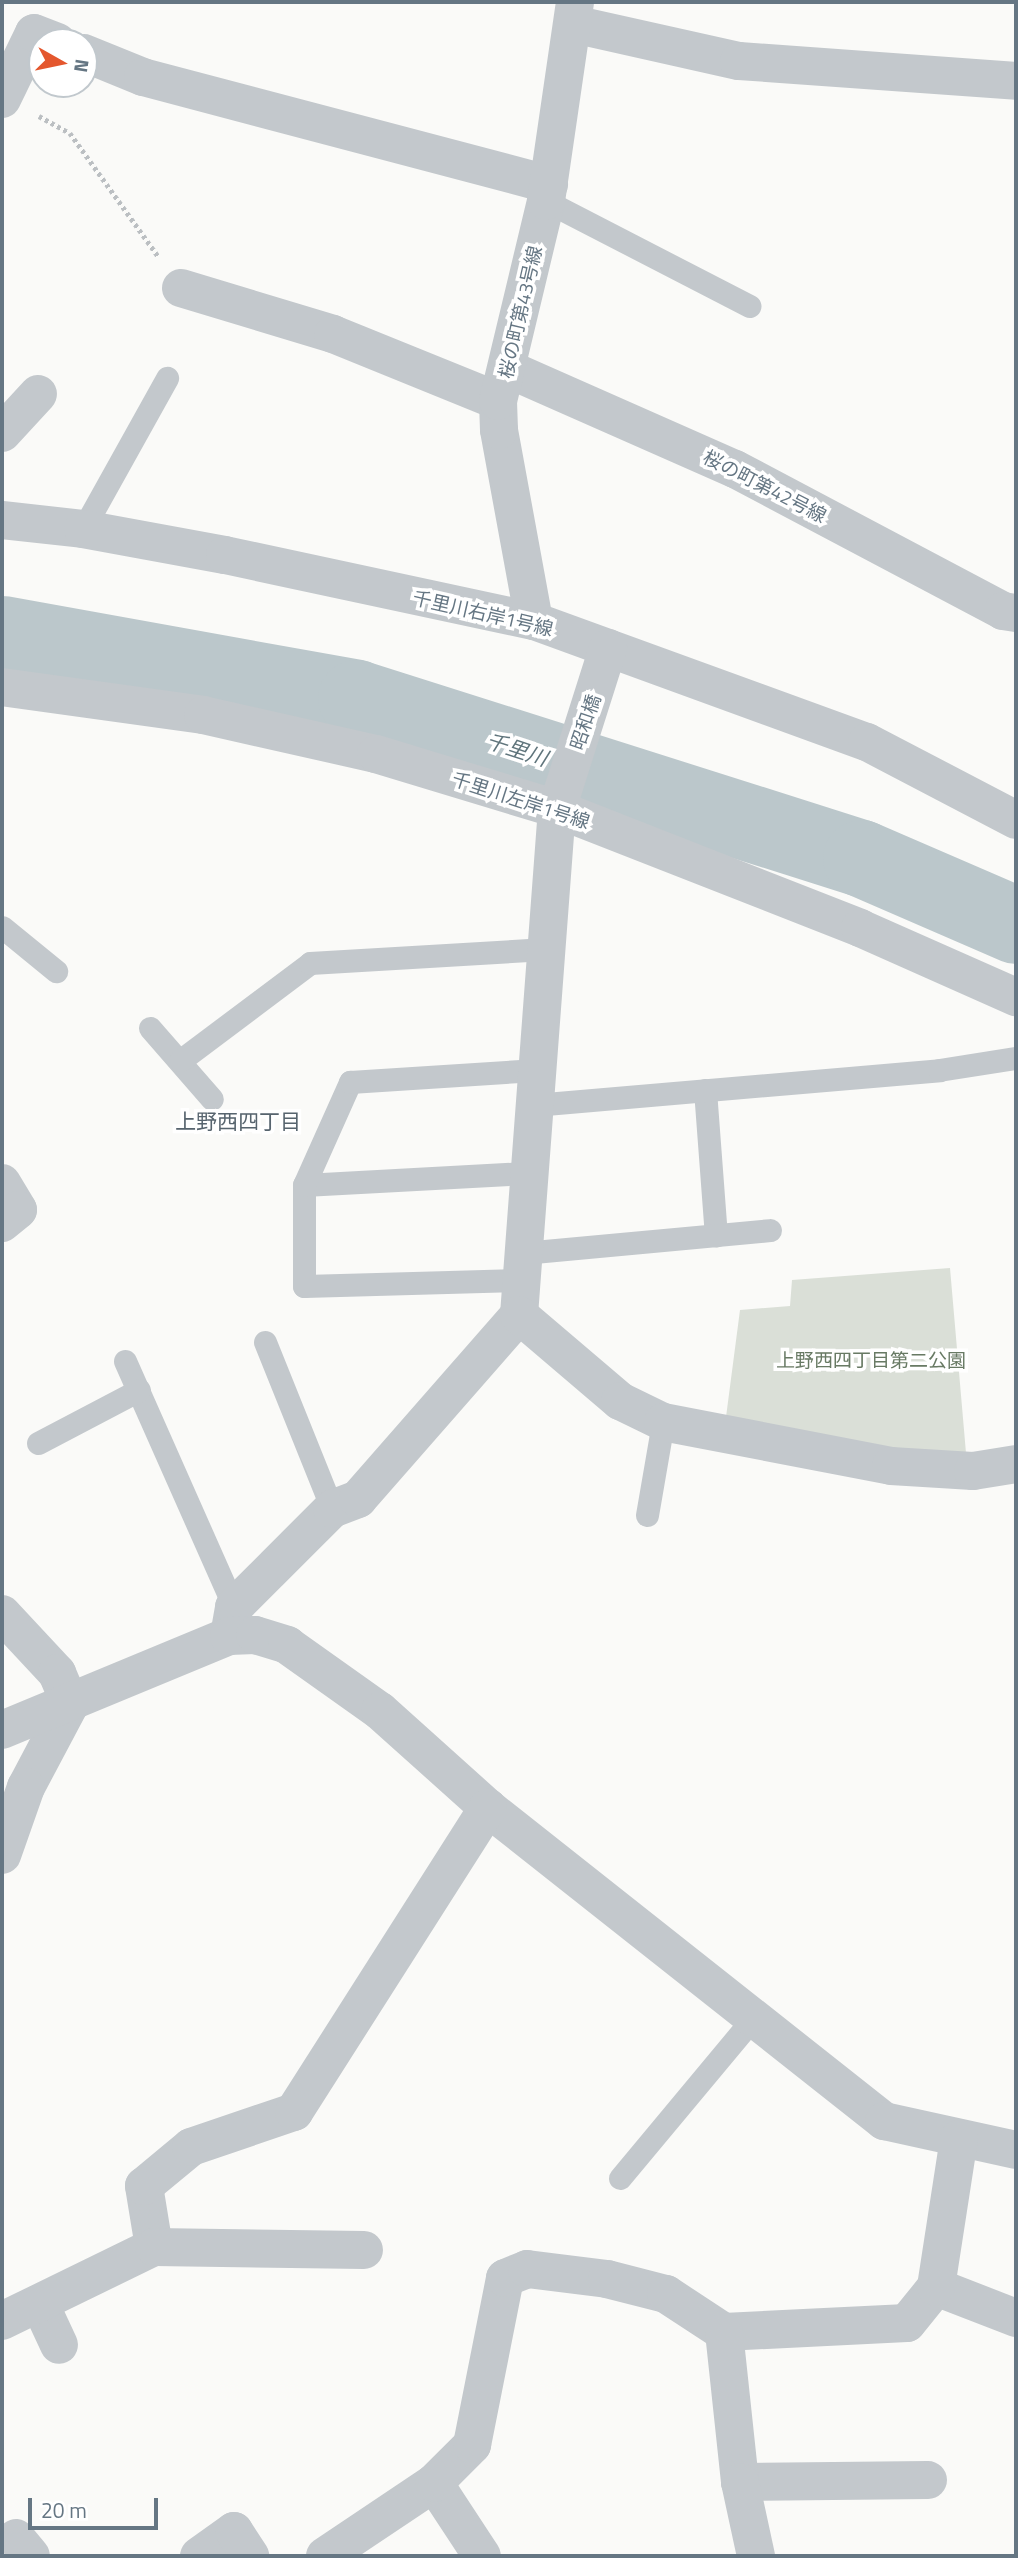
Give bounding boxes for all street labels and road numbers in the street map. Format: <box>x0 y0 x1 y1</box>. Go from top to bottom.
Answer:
street label: 桜の町第43号線 <box>494 244 546 380</box>
street label: 桜の町第42号線 <box>700 445 830 527</box>
street label: 千里川右岸1号線 <box>410 586 556 640</box>
street label: 昭和橋 <box>565 691 605 753</box>
street label: 千里川左岸1号線 <box>449 767 593 833</box>

